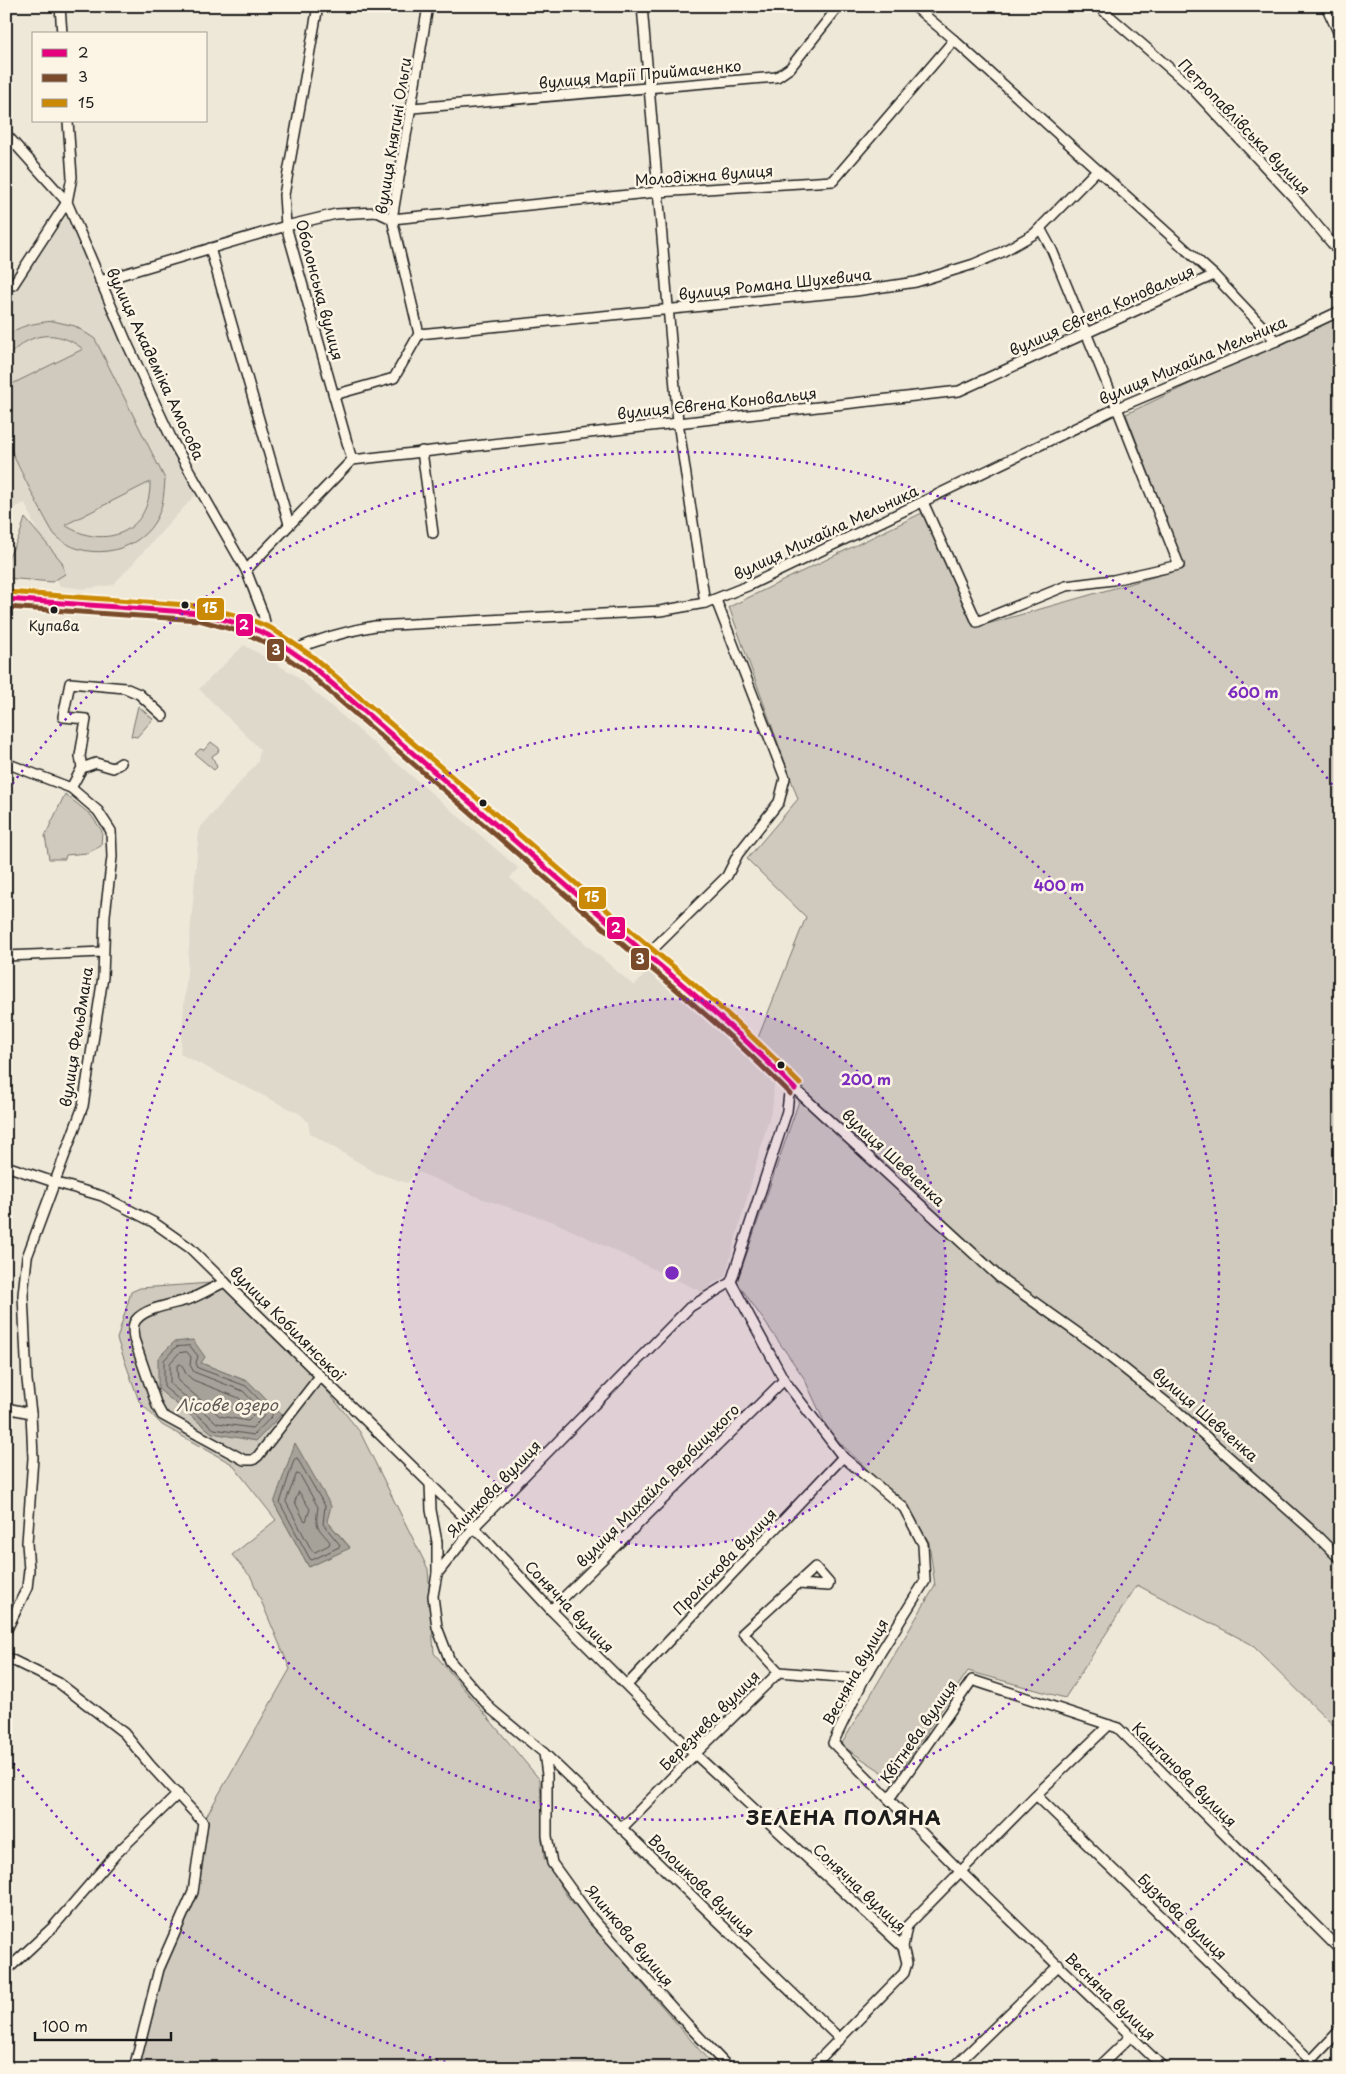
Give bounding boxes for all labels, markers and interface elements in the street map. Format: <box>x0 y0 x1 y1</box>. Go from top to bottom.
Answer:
legend <box>32 32 208 122</box>
text: 2 <box>78 40 89 63</box>
street label: вулиця Марії Приймаченко <box>538 53 742 94</box>
street label: Петропавлівська вулиця <box>1174 53 1316 199</box>
street label: вулиця Княгині Ольги <box>369 56 416 216</box>
text: 3 <box>78 64 88 87</box>
text: 15 <box>78 90 94 113</box>
street label: Молодіжна вулиця <box>634 158 774 191</box>
street label: Оболонська вулиця <box>291 217 350 363</box>
street label: вулиця Євгена Коновальця <box>1005 258 1198 361</box>
street label: вулиця Романа Шухевича <box>677 262 873 305</box>
street label: вулиця Академіка Амосова <box>102 263 211 464</box>
street label: вулиця Михайла Мельника <box>1095 309 1290 410</box>
street label: вулиця Євгена Коновальця <box>616 381 818 424</box>
street label: вулиця Михайла Мельника <box>729 478 922 585</box>
line badge: 15 <box>196 597 225 621</box>
text: 15 <box>202 597 218 618</box>
unlabelled marker <box>180 600 190 610</box>
marker: Купава <box>49 605 59 615</box>
line badge: 2 <box>235 613 254 637</box>
text: 2 <box>239 614 249 635</box>
place label: Купава <box>29 615 79 636</box>
line badge: 3 <box>266 638 285 662</box>
text: 3 <box>271 639 281 660</box>
text: 600 m <box>1227 680 1279 703</box>
unlabelled marker <box>478 798 488 808</box>
text: 400 m <box>1034 873 1084 896</box>
line badge: 15 <box>578 886 607 910</box>
text: 15 <box>584 886 600 907</box>
line badge: 2 <box>606 916 626 940</box>
text: 2 <box>611 917 621 938</box>
line badge: 3 <box>630 947 650 971</box>
text: 3 <box>635 948 645 969</box>
street label: вулиця Фельдмана <box>53 964 98 1109</box>
unlabelled marker <box>776 1060 786 1070</box>
text: 200 m <box>841 1067 891 1090</box>
street label: вулиця Шевченка <box>837 1103 951 1211</box>
street label: вулиця Кобилянської <box>225 1260 352 1386</box>
centre of rings <box>663 1264 681 1282</box>
street label: вулиця Шевченка <box>1148 1361 1264 1467</box>
water label: Лісове озеро <box>176 1392 279 1416</box>
street label: вулиця Михайла Вербицького <box>570 1398 744 1572</box>
street label: Ялинкова вулиця <box>440 1434 545 1542</box>
street label: Проліскова вулиця <box>667 1502 781 1620</box>
street label: Сонячна вулиця <box>520 1555 620 1657</box>
street label: Весняна вулиця <box>816 1614 893 1729</box>
street label: Березнева вулиця <box>653 1664 764 1775</box>
street label: Квітнева вулиця <box>873 1675 962 1788</box>
street label: Каштанова вулиця <box>1127 1716 1243 1832</box>
district label: ЗЕЛЕНА ПОЛЯНА <box>745 1802 942 1832</box>
street label: Волошкова вулиця <box>644 1828 760 1942</box>
street label: Сонячна вулиця <box>808 1837 912 1936</box>
street label: Бузкова вулиця <box>1133 1867 1233 1965</box>
street label: Ялинкова вулиця <box>580 1879 680 1991</box>
street label: Весняна вулиця <box>1060 1947 1162 2045</box>
scale bar <box>35 2009 171 2041</box>
text: 100 m <box>42 2014 88 2037</box>

